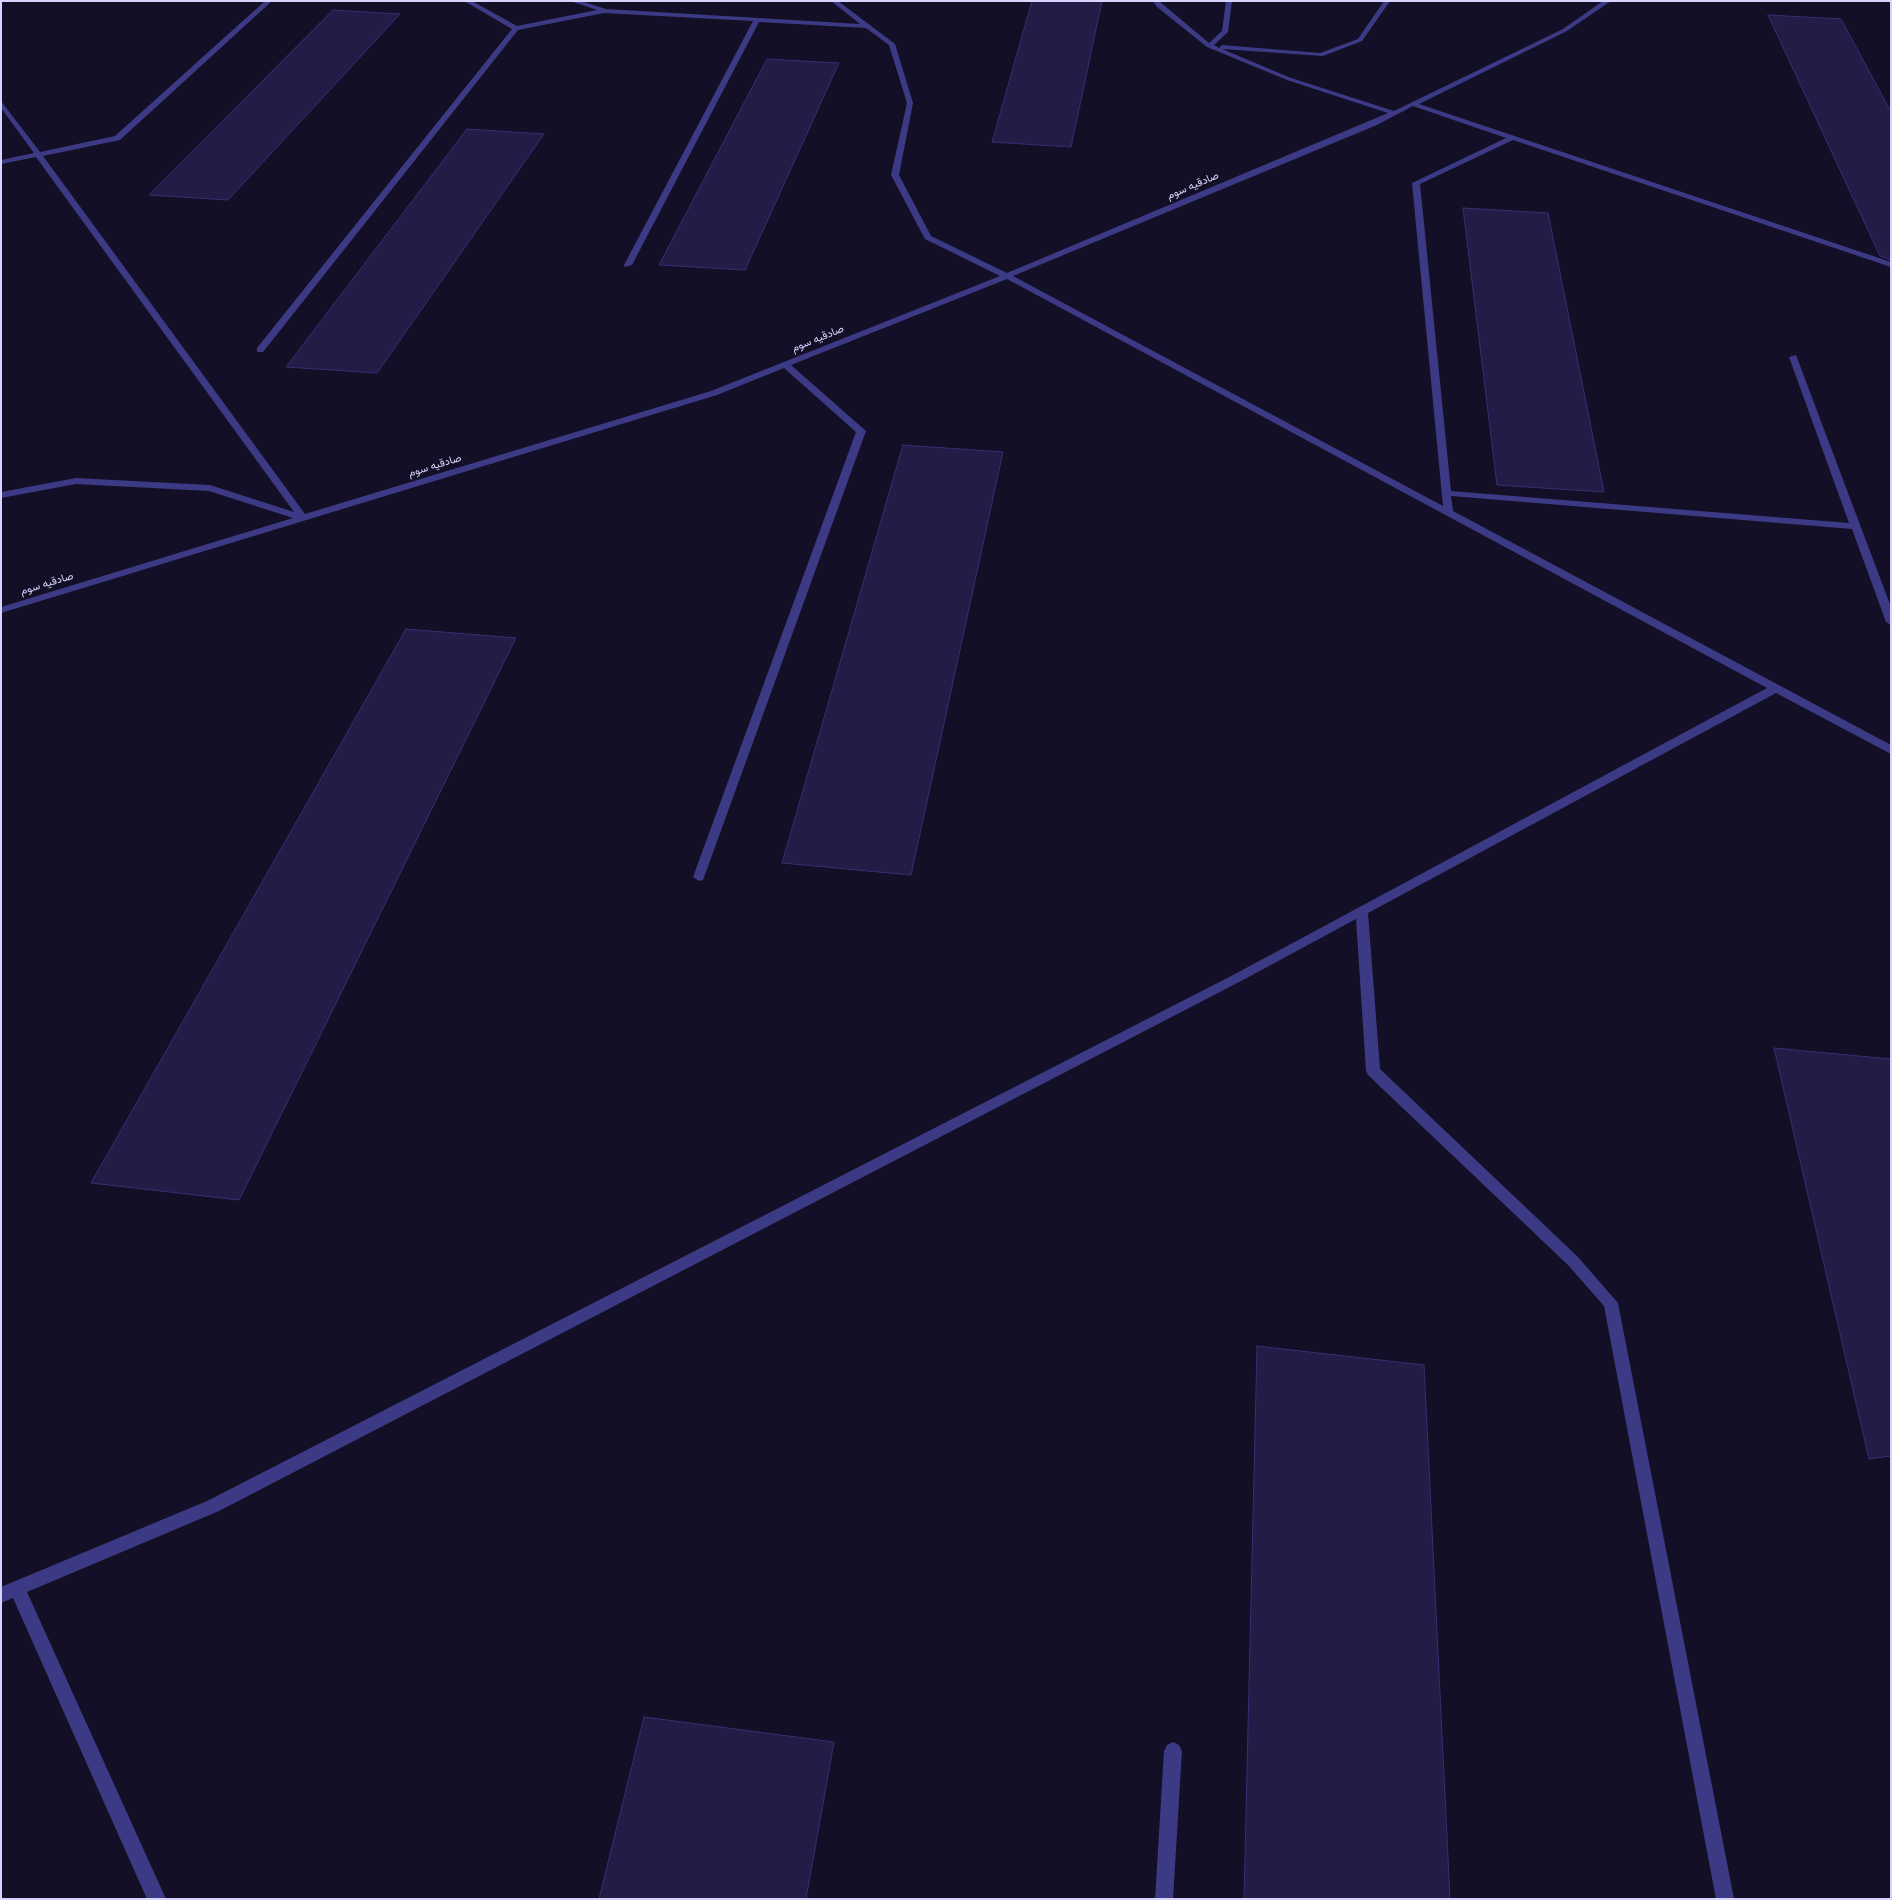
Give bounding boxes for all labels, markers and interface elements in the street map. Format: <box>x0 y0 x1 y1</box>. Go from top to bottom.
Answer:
street label: صادقیه سوم <box>1165 169 1221 203</box>
street label: صادقیه سوم <box>790 323 846 355</box>
street label: صادقیه سوم <box>407 452 463 480</box>
street label: صادقیه سوم <box>19 570 75 598</box>

